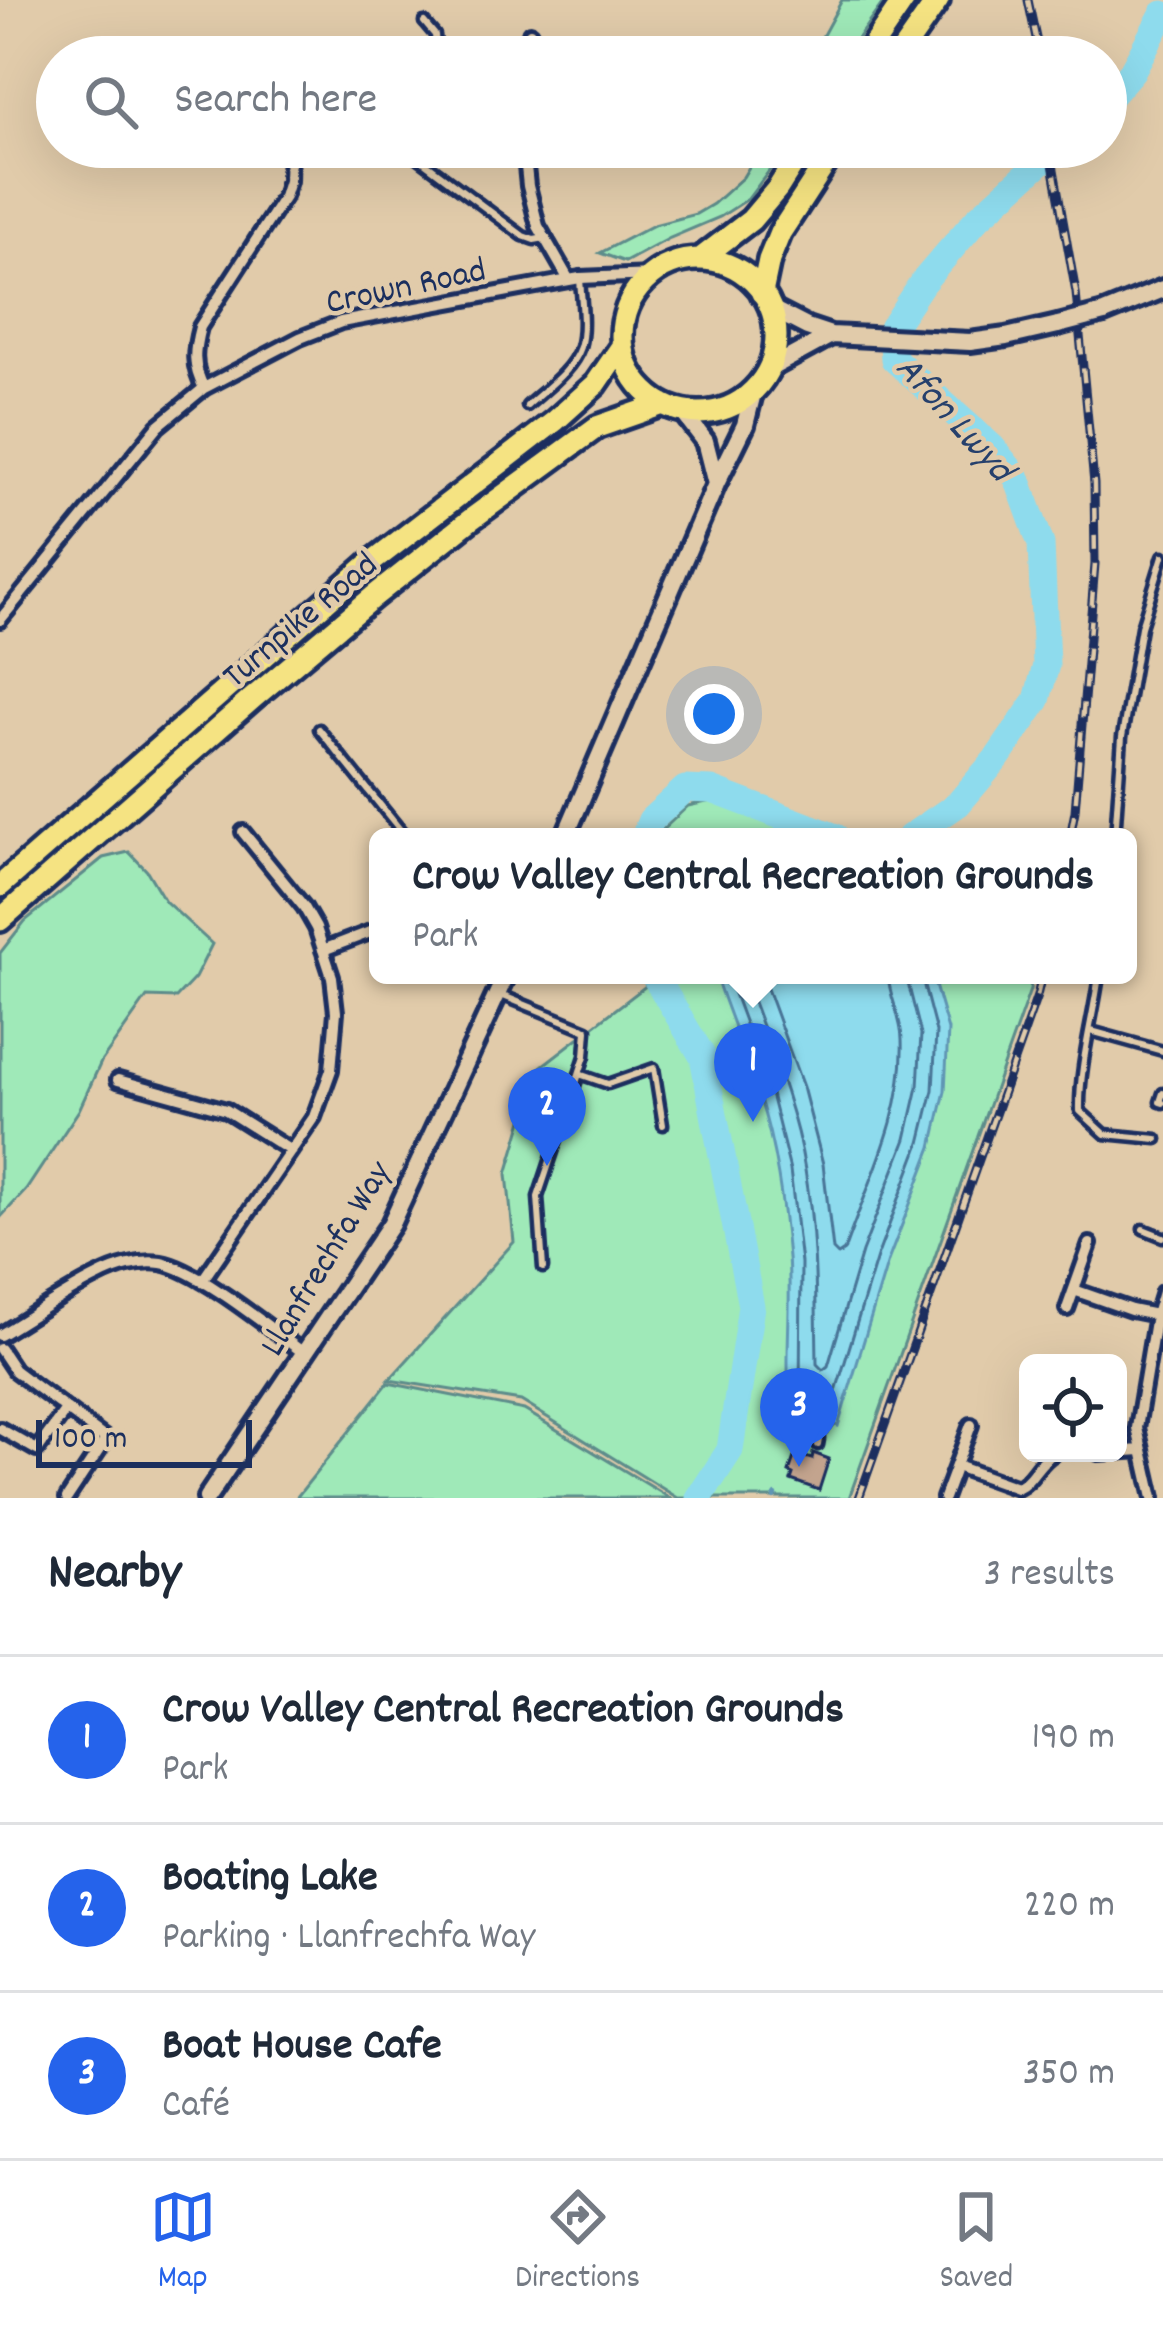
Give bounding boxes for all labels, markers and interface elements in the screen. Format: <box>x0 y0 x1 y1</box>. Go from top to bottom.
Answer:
search box <box>36 36 1127 168</box>
icon: search <box>78 69 144 135</box>
text: Search here <box>174 70 377 134</box>
street label: Crown Road <box>321 247 491 331</box>
water label: Afon Lwyd <box>880 345 1027 500</box>
street label: Turnpike Road <box>213 542 391 703</box>
your location <box>684 684 744 744</box>
popup <box>369 828 1137 984</box>
text: Crow Valley Central Recreation Grounds <box>412 847 1094 911</box>
text: Park <box>412 911 478 966</box>
pin: 1 <box>714 1023 792 1122</box>
pin: 2 <box>508 1067 586 1166</box>
street label: Llanfrechfa Way <box>249 1151 408 1368</box>
map controls <box>1019 1354 1127 1462</box>
button: locate <box>1019 1354 1127 1462</box>
pin: 3 <box>760 1368 838 1467</box>
scale bar <box>36 1414 252 1467</box>
text: 100 m <box>54 1417 127 1464</box>
text: Nearby <box>48 1540 181 1612</box>
text: 3 results <box>984 1549 1115 1604</box>
text: Crow Valley Central Recreation Grounds <box>162 1680 844 1744</box>
text: 1 <box>83 1712 91 1767</box>
text: 190 m <box>1032 1712 1115 1767</box>
text: Park <box>162 1744 228 1799</box>
text: Boating Lake <box>162 1848 378 1912</box>
text: 2 <box>78 1880 96 1935</box>
text: 220 m <box>1024 1880 1115 1935</box>
text: Parking · Llanfrechfa Way <box>162 1912 535 1967</box>
text: Boat House Cafe <box>162 2016 442 2080</box>
text: 3 <box>78 2048 96 2103</box>
text: 350 m <box>1023 2048 1115 2103</box>
text: Café <box>162 2080 230 2135</box>
tab: Map <box>150 2184 216 2303</box>
tab: Directions <box>515 2184 640 2303</box>
tab: Saved <box>940 2184 1013 2303</box>

